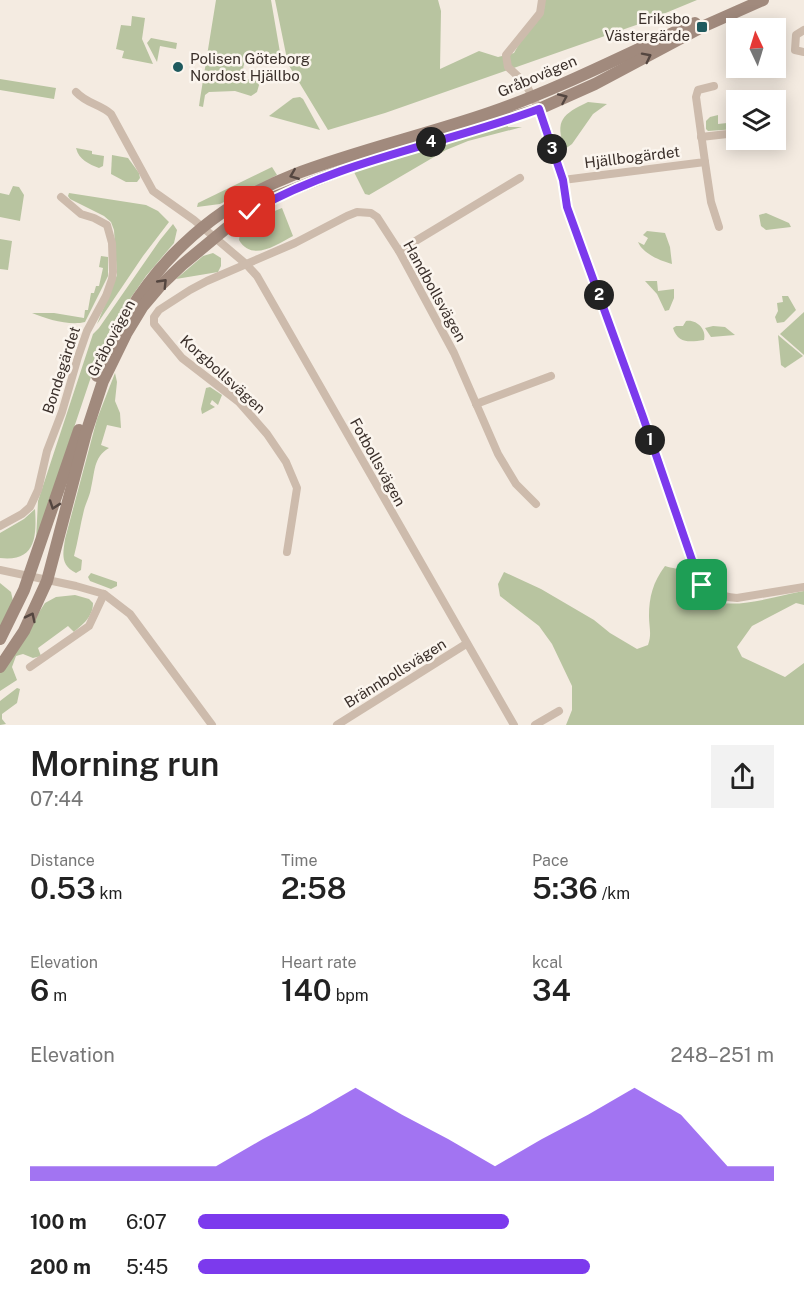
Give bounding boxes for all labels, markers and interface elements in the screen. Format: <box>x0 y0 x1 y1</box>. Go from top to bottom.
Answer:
place label: Eriksbo Västergärde <box>605 10 690 44</box>
north arrow <box>726 18 786 78</box>
map controls <box>726 18 786 150</box>
marker: Eriksbo Västergärde <box>695 20 709 34</box>
place label: Polisen Göteborg Nordost Hjällbo <box>190 50 310 84</box>
street label: Gråbovägen <box>495 52 579 100</box>
one-way arrow <box>641 53 651 64</box>
marker: Polisen Göteborg Nordost Hjällbo <box>171 60 185 74</box>
button: layers <box>726 90 786 150</box>
one-way arrow <box>557 93 568 105</box>
pin: 4 <box>416 127 446 157</box>
text: 4 <box>426 132 436 151</box>
pin: 3 <box>537 134 567 164</box>
text: 3 <box>547 139 557 158</box>
street label: Hjällbogärdet <box>583 143 681 171</box>
one-way arrow <box>289 168 300 180</box>
pin <box>224 186 275 237</box>
icon: check <box>233 195 266 228</box>
street label: Handbollsvägen <box>400 237 470 345</box>
one-way arrow <box>156 280 167 290</box>
pin: 2 <box>584 280 614 310</box>
text: 2 <box>594 285 604 304</box>
street label: Gråbovägen <box>84 297 138 379</box>
street label: Bondegärdet <box>39 324 83 416</box>
street label: Korgbollsvägen <box>177 331 269 417</box>
street label: Fotbollsvägen <box>347 415 409 509</box>
pin: 1 <box>635 425 665 455</box>
text: 1 <box>647 430 653 449</box>
one-way arrow <box>49 499 62 510</box>
pin <box>676 559 727 610</box>
icon: arrive <box>685 568 718 601</box>
one-way arrow <box>23 613 35 624</box>
street label: Brännbollsvägen <box>341 635 449 711</box>
text: Morning run <box>30 745 219 783</box>
button: share <box>711 745 774 808</box>
text: 07:44 <box>30 787 83 811</box>
text: Distance <box>30 851 95 870</box>
text: Time <box>281 851 317 870</box>
text: Pace <box>532 851 569 870</box>
text: 0.53 <box>30 870 96 906</box>
text: 2:58 <box>281 870 347 906</box>
text: 5:36 <box>532 870 598 906</box>
text: km <box>96 884 122 903</box>
text: /km <box>598 884 630 903</box>
text: Elevation <box>30 953 98 972</box>
text: Heart rate <box>281 953 357 972</box>
text: kcal <box>532 953 563 972</box>
text: 6 <box>30 972 49 1008</box>
text: 140 <box>281 972 332 1008</box>
text: 34 <box>532 972 571 1008</box>
text: m <box>49 986 67 1005</box>
text: bpm <box>332 986 369 1005</box>
text: Elevation <box>30 1043 115 1067</box>
text: 248–251 m <box>670 1043 774 1067</box>
text: 100 m <box>30 1210 87 1234</box>
text: 6:07 <box>126 1210 167 1234</box>
text: 200 m <box>30 1255 91 1279</box>
text: 5:45 <box>126 1255 168 1279</box>

